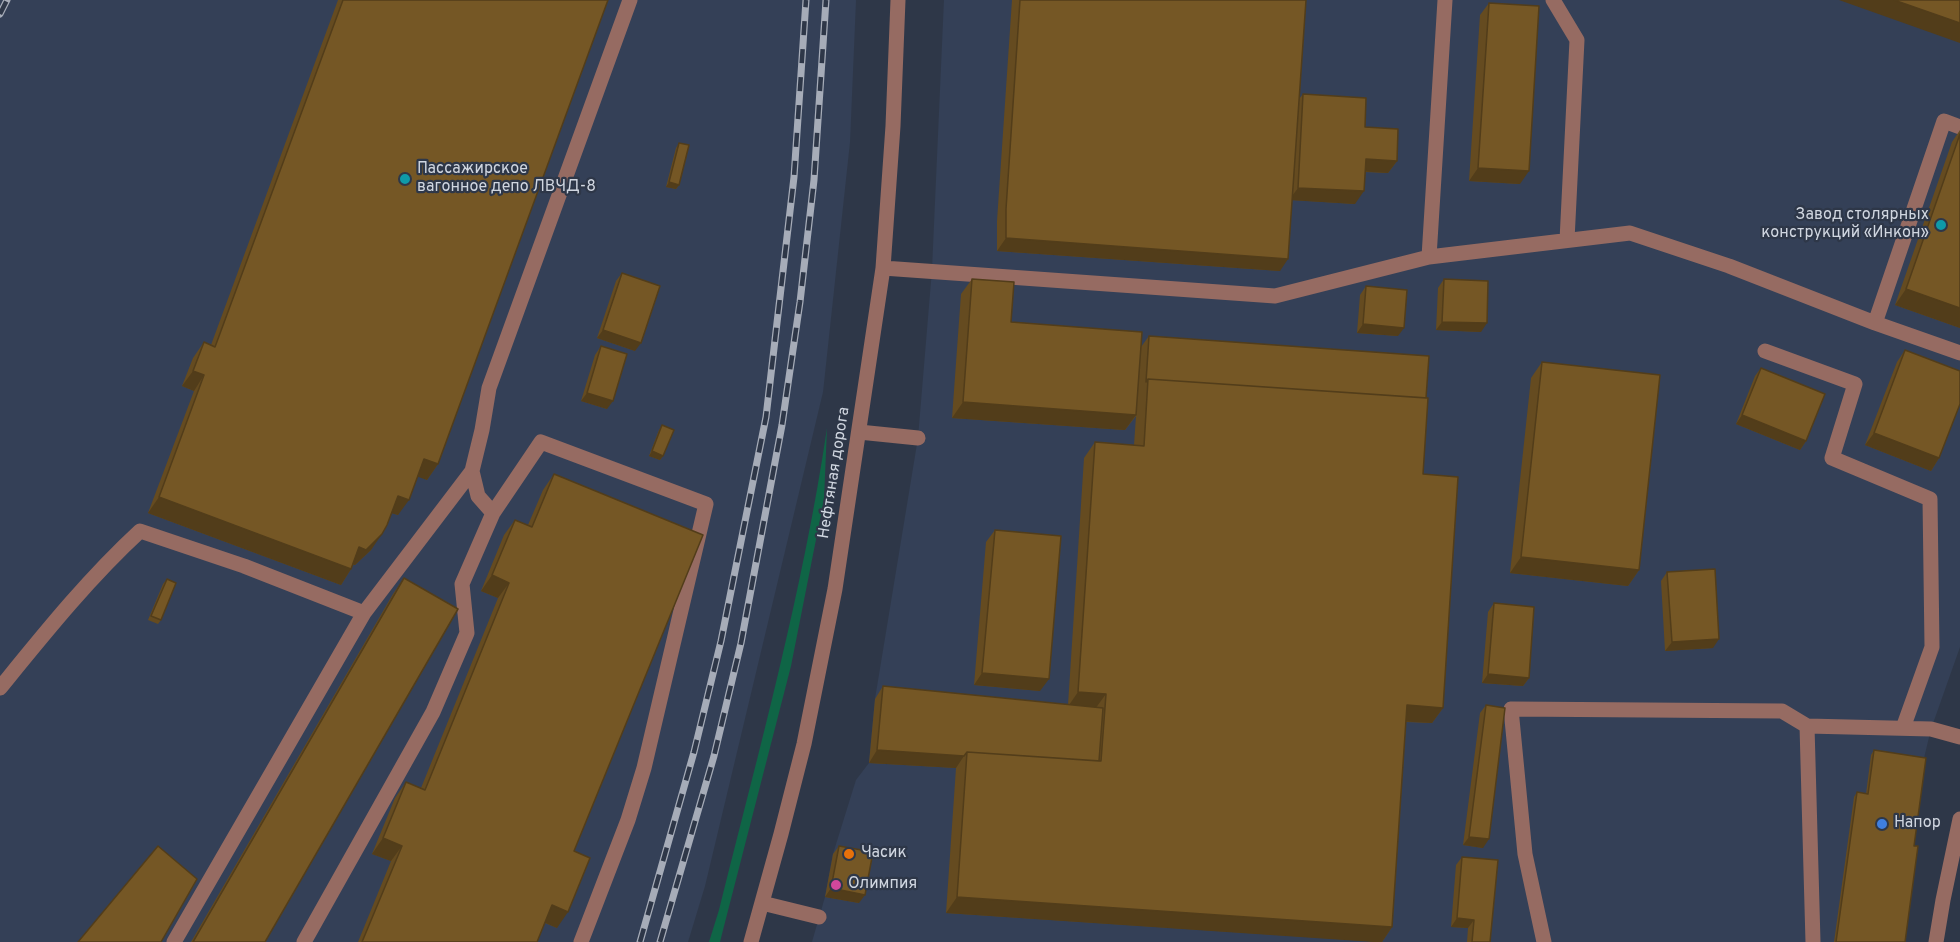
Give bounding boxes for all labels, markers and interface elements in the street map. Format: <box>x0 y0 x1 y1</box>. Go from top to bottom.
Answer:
place label: Пассажирское вагонное депо ЛВЧД-8 <box>417 160 596 198</box>
marker: Пассажирское вагонное депо ЛВЧД-8 <box>398 172 412 186</box>
place label: Завод столярных конструкций «Инкон» <box>1761 206 1929 244</box>
marker: Завод столярных конструкций «Инкон» <box>1934 218 1948 232</box>
street label: Нефтяная дорога <box>815 406 855 540</box>
place label: Напор <box>1894 814 1941 834</box>
marker: Напор <box>1875 817 1889 831</box>
place label: Часик <box>861 844 907 864</box>
marker: Часик <box>842 847 856 861</box>
place label: Олимпия <box>848 875 917 895</box>
marker: Олимпия <box>829 878 843 892</box>

